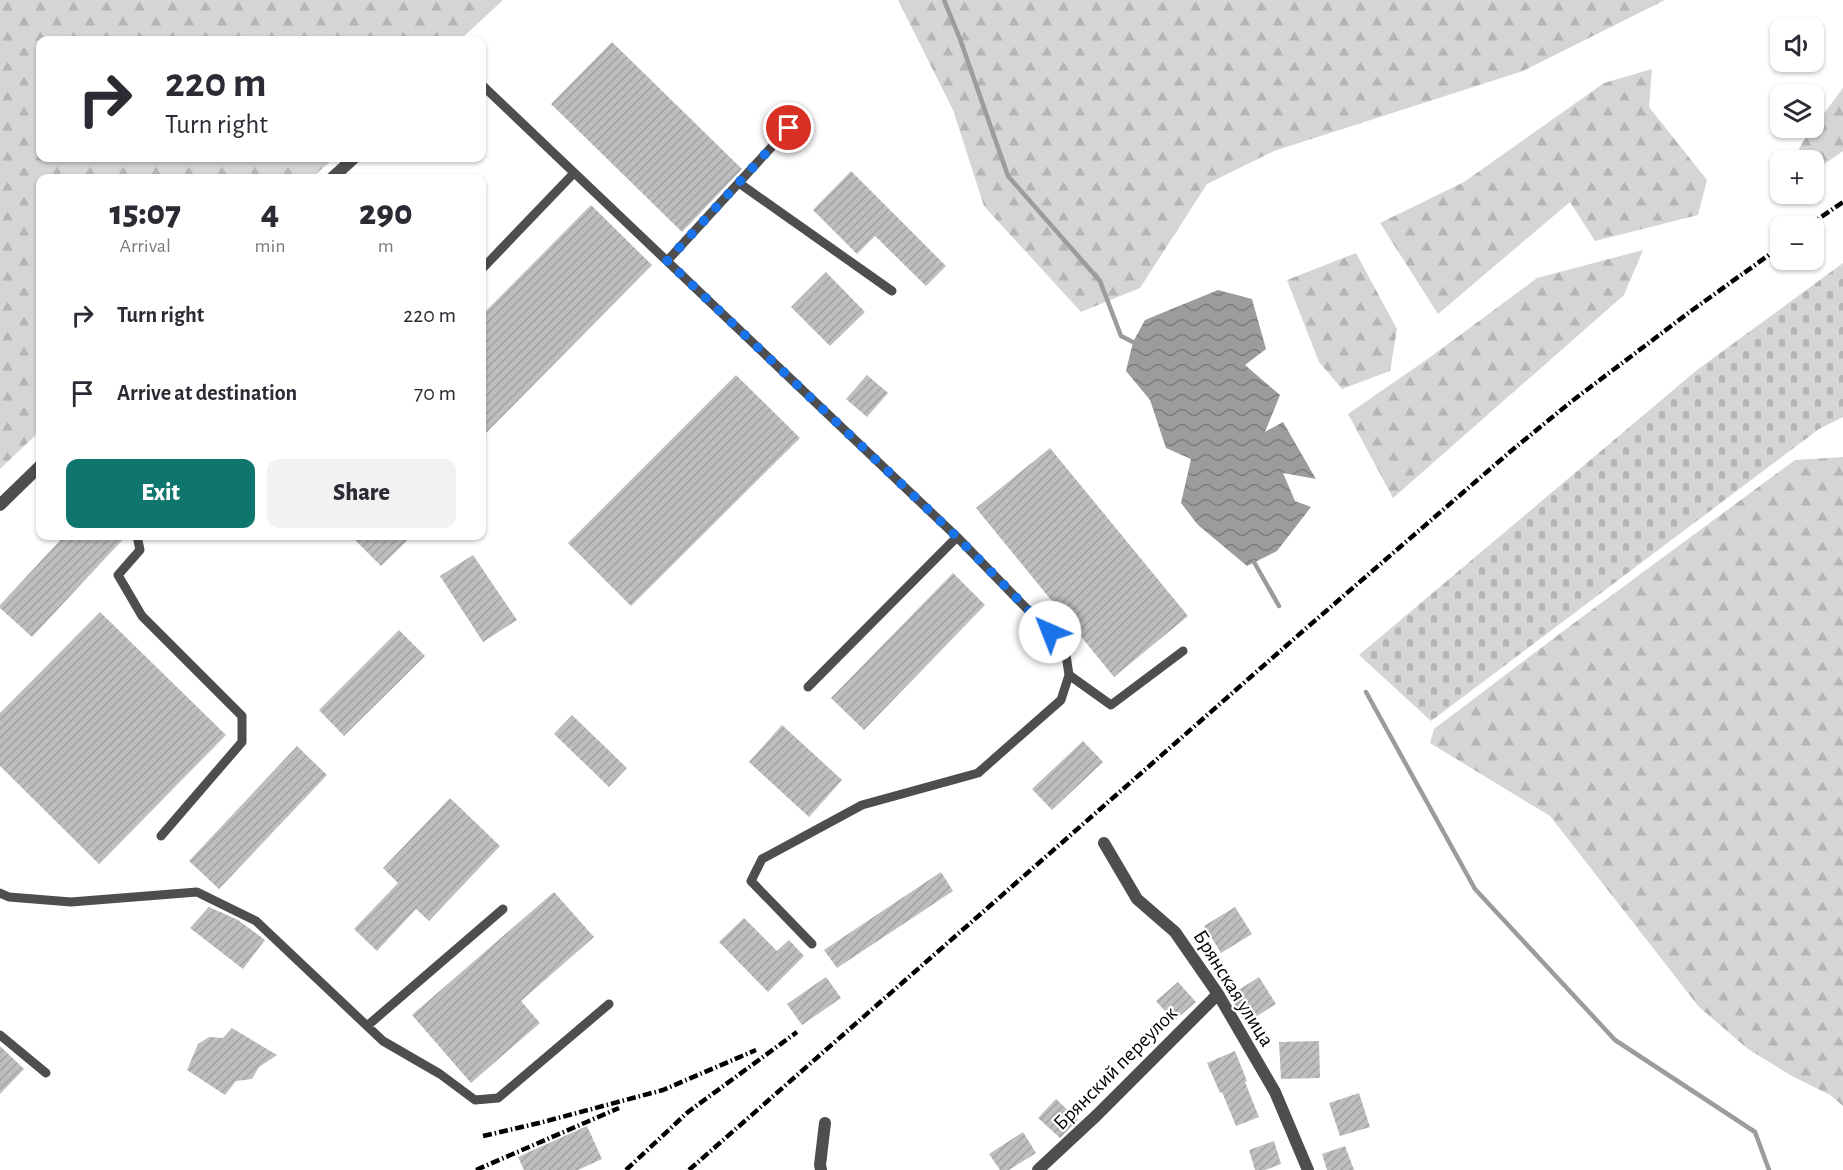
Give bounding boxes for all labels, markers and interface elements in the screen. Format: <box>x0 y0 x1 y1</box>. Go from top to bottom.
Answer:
map controls <box>1770 18 1824 270</box>
button: sound <box>1770 18 1824 72</box>
icon: right <box>66 60 144 138</box>
text: 220 m <box>165 62 267 104</box>
button: layers <box>1770 84 1824 138</box>
pin <box>763 102 814 153</box>
text: Turn right <box>165 111 268 138</box>
icon: arrive <box>772 111 805 144</box>
button: + <box>1770 150 1824 204</box>
text: 15:07 <box>109 195 181 231</box>
text: 4 <box>261 195 279 231</box>
text: 290 <box>359 195 413 231</box>
button: − <box>1770 216 1824 270</box>
text: Arrival <box>120 236 171 256</box>
text: min <box>255 236 286 256</box>
text: m <box>378 236 394 256</box>
icon: right <box>66 299 99 332</box>
text: Turn right <box>117 304 204 326</box>
text: 220 m <box>403 304 456 326</box>
icon: arrive <box>66 377 99 410</box>
text: Arrive at destination <box>117 382 297 404</box>
text: 70 m <box>414 382 456 404</box>
button: Exit <box>66 459 255 528</box>
button: Share <box>267 459 456 528</box>
position arrow <box>1018 600 1082 664</box>
street label: Брянская улица <box>1189 926 1278 1051</box>
street label: Брянский переулок <box>1050 1002 1181 1134</box>

